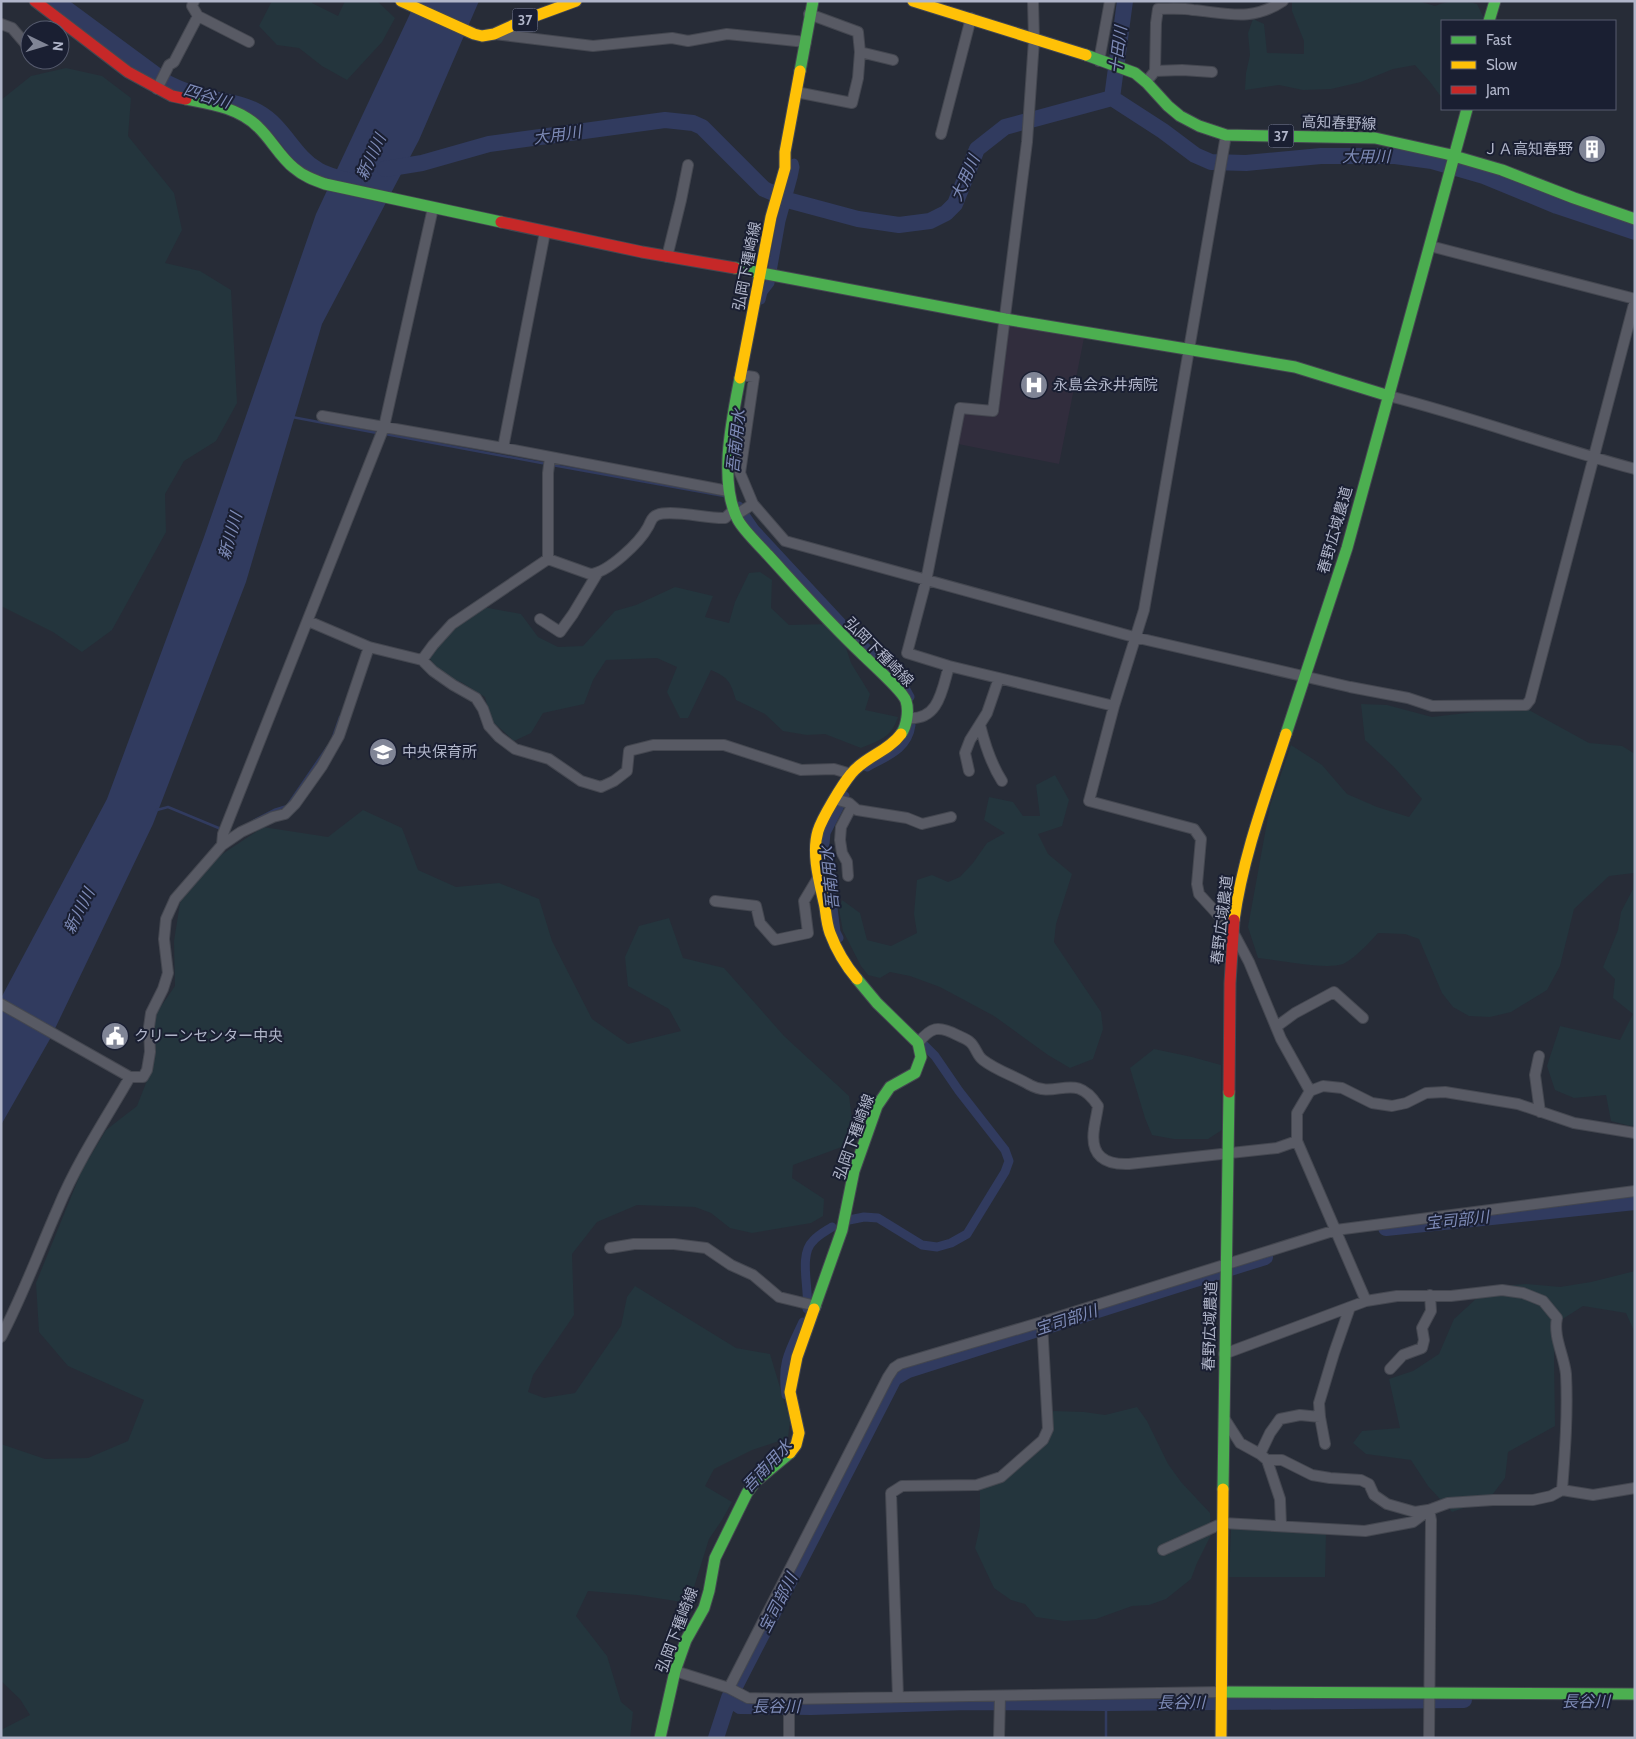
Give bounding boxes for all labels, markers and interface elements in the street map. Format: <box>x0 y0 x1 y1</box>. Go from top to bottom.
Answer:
road number: 37 <box>512 8 538 32</box>
north arrow <box>20 20 70 70</box>
legend <box>1441 20 1616 110</box>
water label: 十田川 <box>1106 23 1131 75</box>
text: Fast <box>1486 31 1511 49</box>
text: N <box>49 40 67 52</box>
text: Slow <box>1486 56 1517 74</box>
water label: 四谷川 <box>181 80 235 113</box>
text: Jam <box>1485 81 1510 99</box>
street label: 高知春野線 <box>1301 113 1377 133</box>
water label: 大用川 <box>532 122 584 148</box>
road number: 37 <box>1268 124 1294 148</box>
water label: 新川川 <box>352 129 391 183</box>
building icon: ＪＡ高知春野 <box>1577 134 1607 164</box>
place label: ＪＡ高知春野 <box>1483 140 1573 158</box>
water label: 大用川 <box>1342 147 1392 166</box>
water label: 大用川 <box>947 150 984 204</box>
street label: 弘岡下種崎線 <box>730 220 764 312</box>
hospital icon: 永島会永井病院 <box>1019 370 1049 400</box>
place label: 永島会永井病院 <box>1053 376 1158 394</box>
water label: 吾南用水 <box>723 406 749 474</box>
street label: 春野広域農道 <box>1314 484 1356 576</box>
water label: 新川川 <box>214 508 246 562</box>
street label: 弘岡下種崎線 <box>841 614 917 690</box>
school or university icon: 中央保育所 <box>368 737 398 767</box>
place label: 中央保育所 <box>402 743 477 761</box>
water label: 吾南用水 <box>817 843 843 911</box>
street label: 春野広域農道 <box>1208 874 1236 966</box>
water label: 新川川 <box>60 884 99 937</box>
public building icon: クリーンセンター中央 <box>100 1021 130 1051</box>
place label: クリーンセンター中央 <box>134 1027 283 1045</box>
street label: 弘岡下種崎線 <box>830 1092 878 1182</box>
water label: 宝司部川 <box>1424 1207 1492 1233</box>
street label: 春野広域農道 <box>1199 1281 1221 1371</box>
water label: 宝司部川 <box>1033 1300 1101 1339</box>
water label: 吾南用水 <box>738 1435 797 1496</box>
water label: 宝司部川 <box>755 1568 802 1636</box>
street label: 弘岡下種崎線 <box>652 1585 702 1675</box>
water label: 長谷川 <box>1562 1692 1612 1711</box>
water label: 長谷川 <box>1157 1693 1207 1712</box>
water label: 長谷川 <box>752 1697 802 1716</box>

